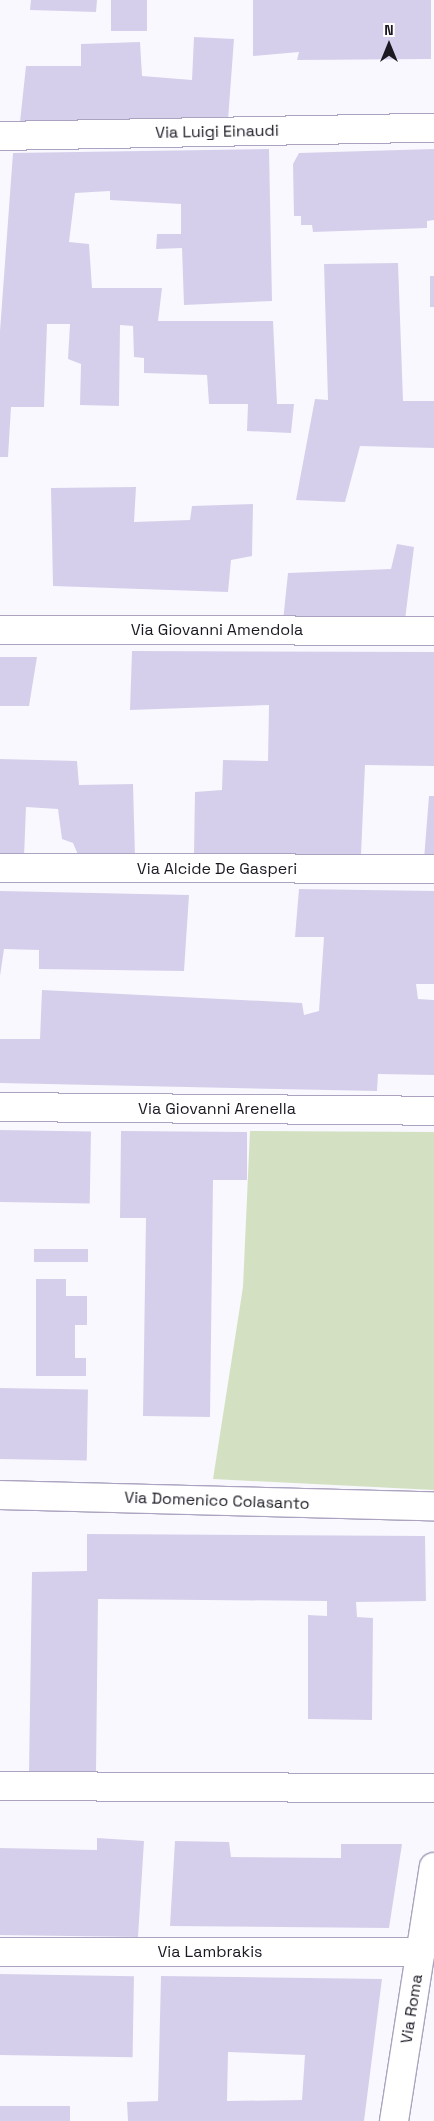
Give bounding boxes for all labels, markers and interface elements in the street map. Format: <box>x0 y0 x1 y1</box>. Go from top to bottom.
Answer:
north arrow <box>364 20 414 70</box>
text: N <box>384 21 394 39</box>
street label: Via Luigi Einaudi <box>155 121 279 143</box>
street label: Via Giovanni Amendola <box>131 620 303 640</box>
street label: Via Alcide De Gasperi <box>137 859 297 879</box>
street label: Via Giovanni Arenella <box>138 1099 296 1119</box>
street label: Via Domenico Colasanto <box>124 1488 310 1514</box>
street label: Via Lambrakis <box>157 1942 263 1962</box>
street label: Via Roma <box>397 1973 427 2045</box>

